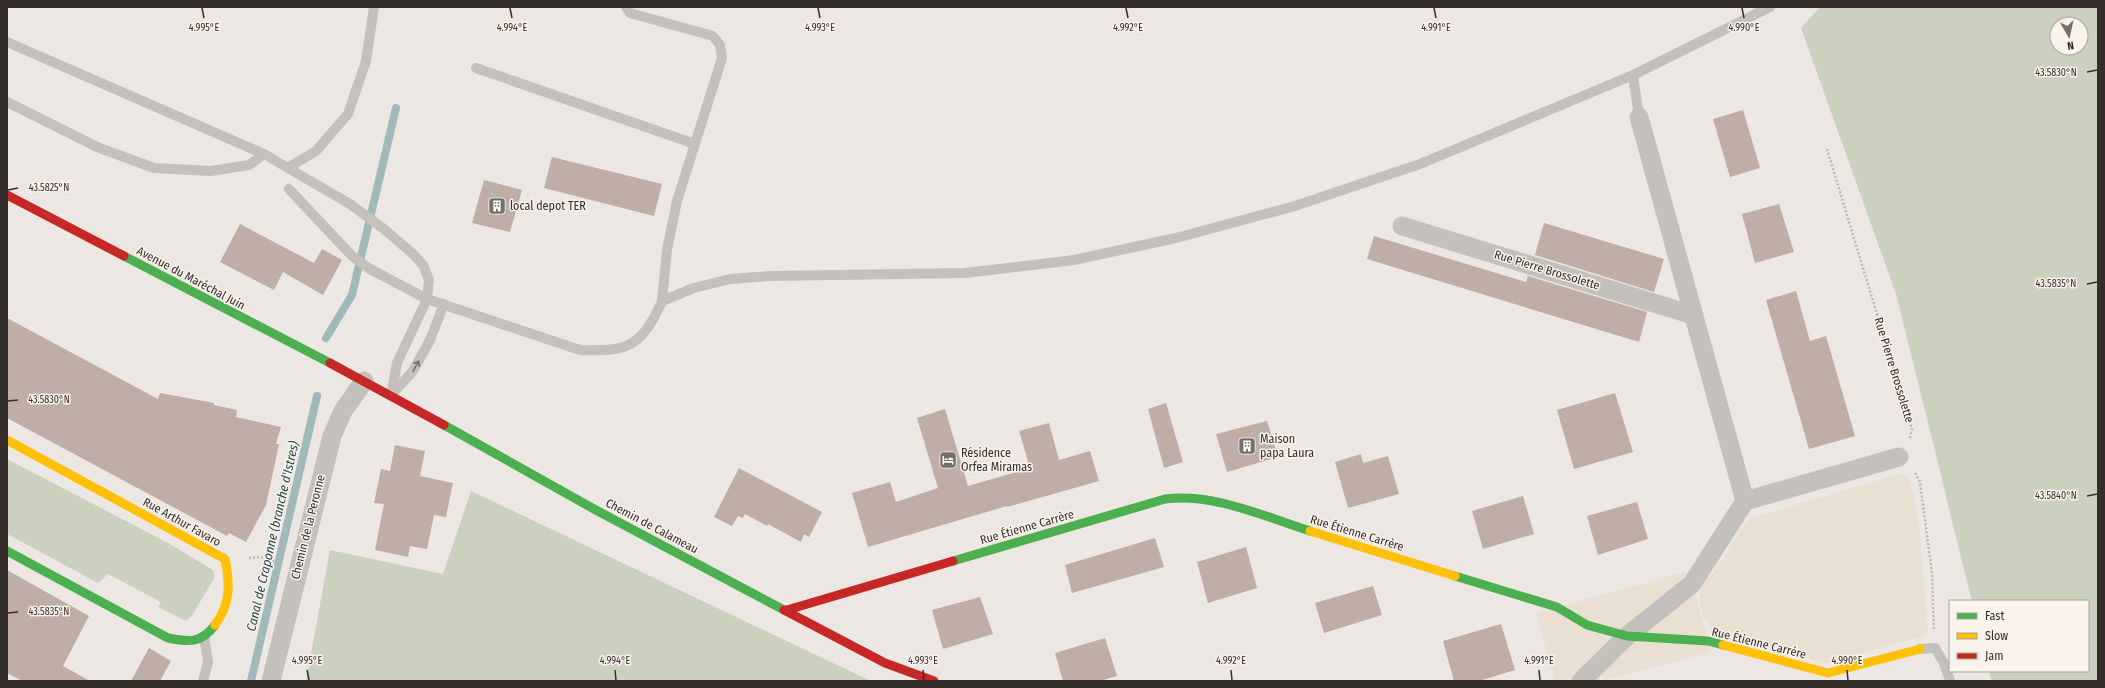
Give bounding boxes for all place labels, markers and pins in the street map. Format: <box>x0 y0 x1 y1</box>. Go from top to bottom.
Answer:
building icon: local depot TER <box>487 196 507 216</box>
place label: local depot TER <box>510 199 586 213</box>
place label: Maison papa Laura <box>1260 432 1314 460</box>
building icon: Maison papa Laura <box>1237 436 1257 456</box>
place label: Résidence Orfea Miramas <box>961 446 1032 474</box>
hotel icon: Résidence Orfea Miramas <box>938 450 958 470</box>

